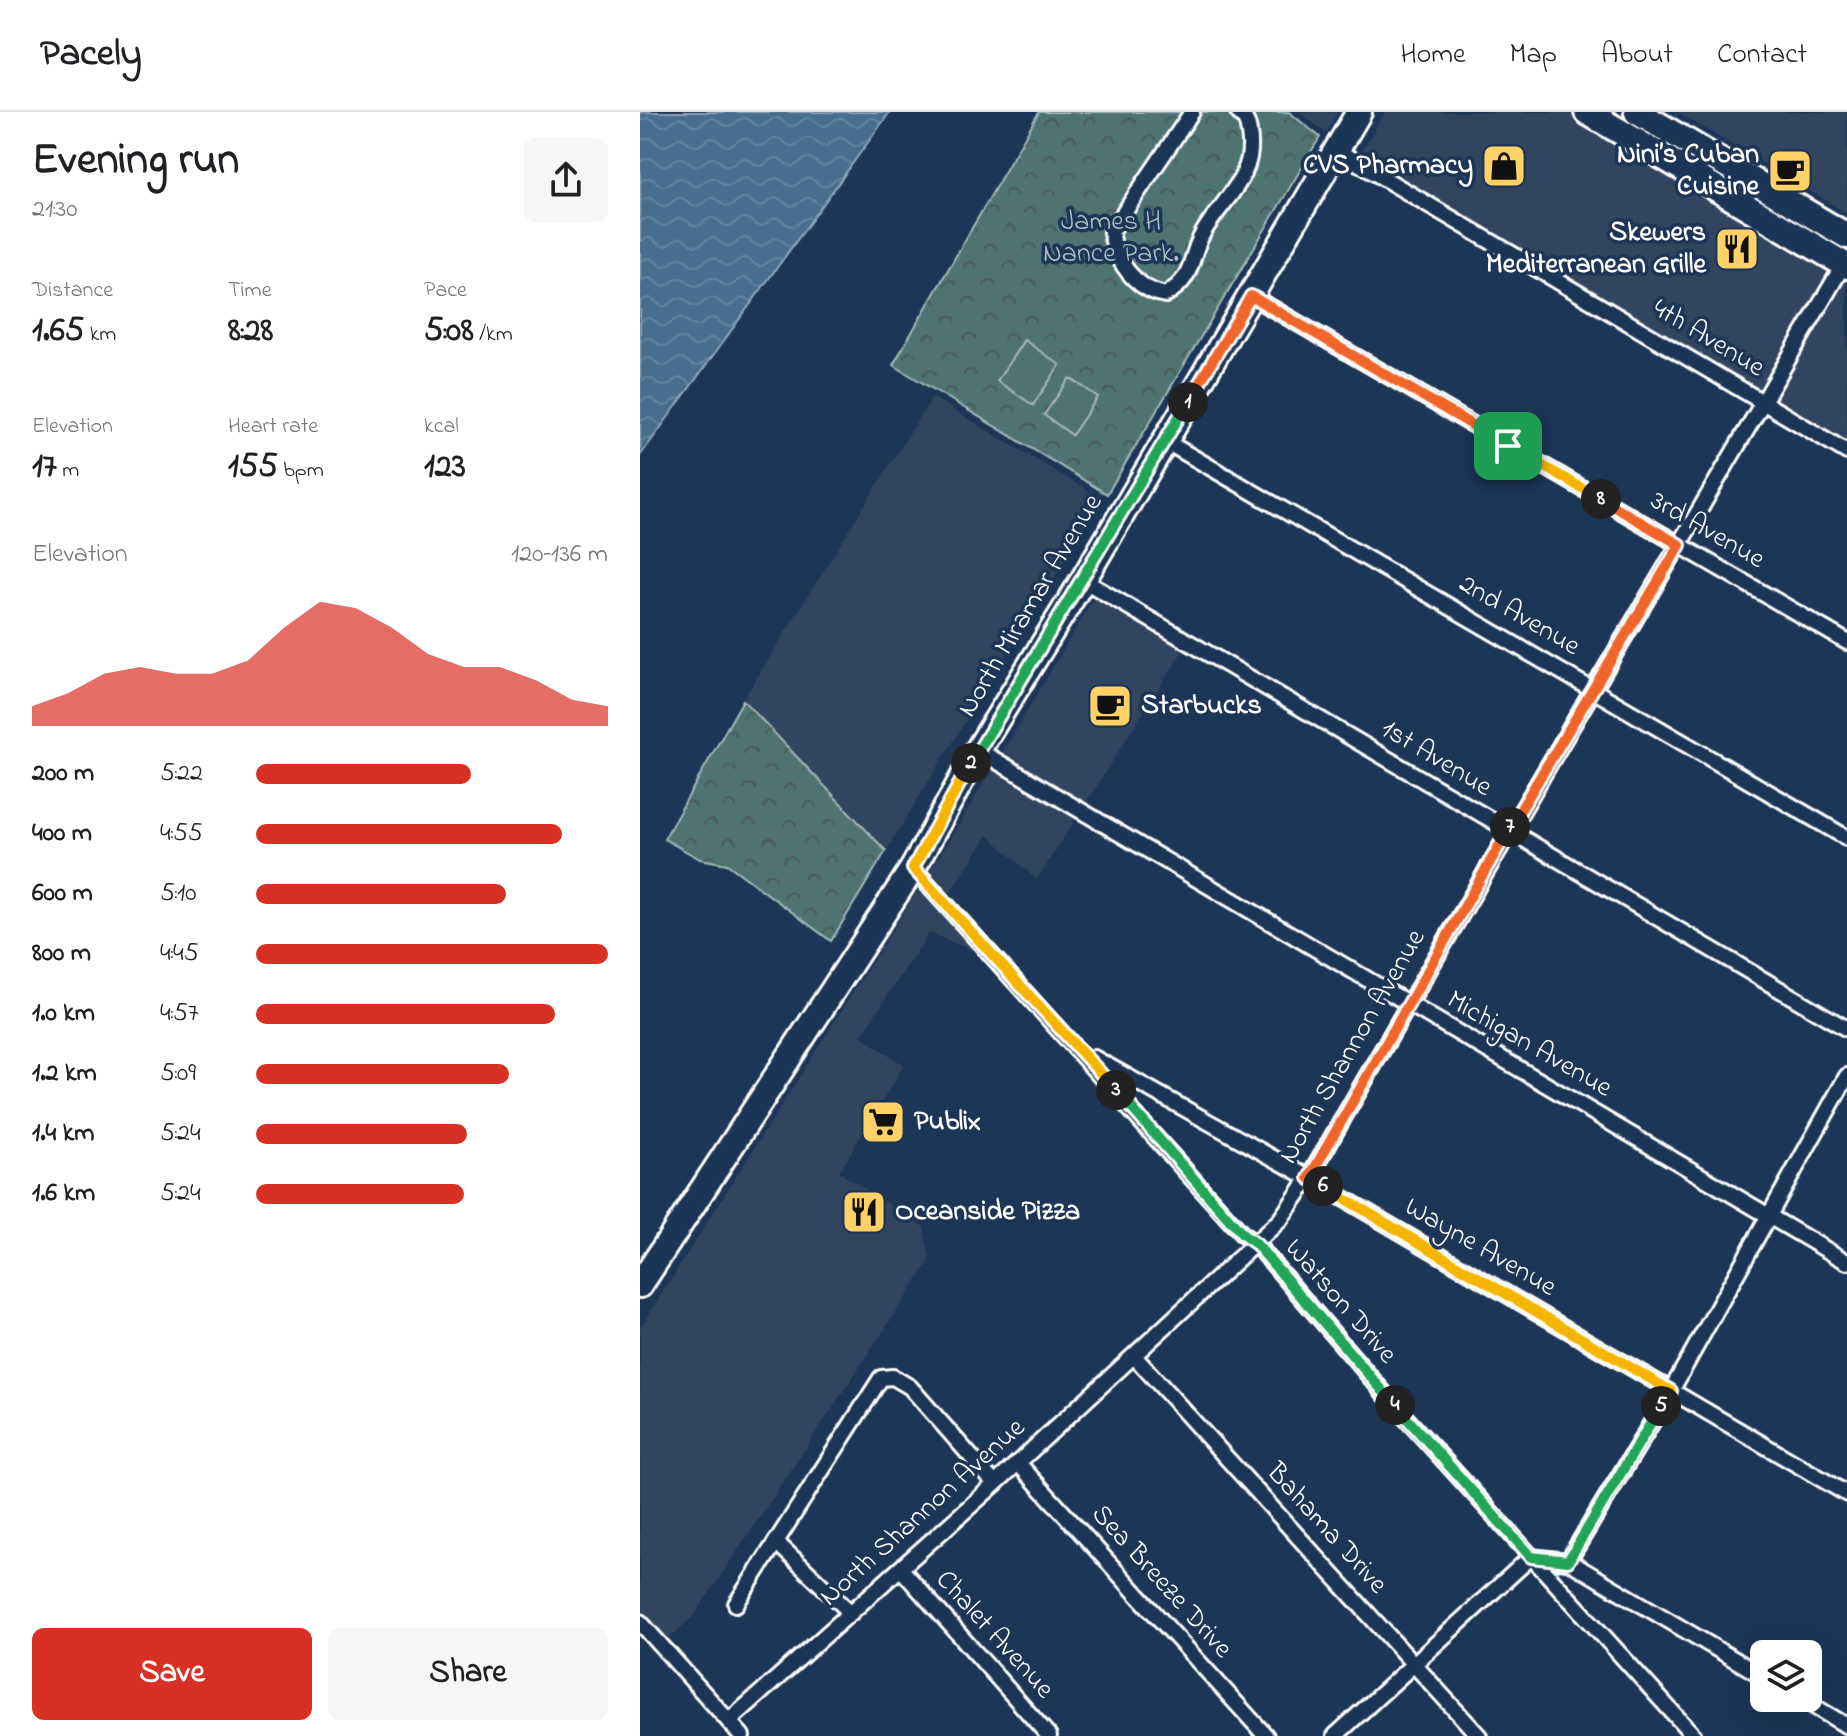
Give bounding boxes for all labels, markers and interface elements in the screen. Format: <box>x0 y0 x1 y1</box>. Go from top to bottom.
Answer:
text: Pacely <box>40 27 142 83</box>
text: Home <box>1400 35 1466 76</box>
text: Map <box>1510 35 1557 76</box>
text: About <box>1601 35 1673 76</box>
text: Contact <box>1717 35 1807 76</box>
text: Evening run <box>32 129 239 193</box>
place label: Nini’s Cuban Cuisine <box>1617 135 1760 208</box>
button: share <box>524 138 608 222</box>
shop icon: CVS Pharmacy <box>1480 142 1528 190</box>
place label: CVS Pharmacy <box>1303 146 1473 187</box>
cafe icon: Nini’s Cuban Cuisine <box>1766 147 1814 195</box>
text: 21:30 <box>32 191 77 229</box>
park label: James H Nance Park. <box>1043 202 1179 275</box>
place label: Skewers Mediterranean Grille <box>1486 213 1707 286</box>
restaurant icon: Skewers Mediterranean Grille <box>1713 225 1761 273</box>
text: Distance <box>32 275 113 307</box>
text: Time <box>228 275 272 307</box>
text: Pace <box>424 275 467 307</box>
street label: 4th Avenue <box>1644 289 1773 389</box>
text: 1.65 <box>32 307 84 357</box>
text: 8:28 <box>228 307 273 357</box>
text: 5:08 <box>424 307 474 357</box>
text: km <box>84 319 116 351</box>
text: /km <box>474 319 513 351</box>
pin: 1 <box>1168 382 1208 422</box>
text: 1 <box>1185 386 1192 418</box>
text: Elevation <box>32 411 113 443</box>
text: Heart rate <box>228 411 318 443</box>
text: kcal <box>424 411 459 443</box>
pin <box>1474 412 1542 480</box>
icon: arrive <box>1486 424 1530 468</box>
text: 17 <box>32 443 57 493</box>
text: 155 <box>228 443 278 493</box>
text: 123 <box>424 443 466 493</box>
text: m <box>57 455 79 487</box>
text: bpm <box>278 455 324 487</box>
pin: 8 <box>1581 479 1621 519</box>
street label: 3rd Avenue <box>1642 482 1773 581</box>
text: 8 <box>1597 483 1605 515</box>
street label: North Miramar Avenue <box>948 486 1114 725</box>
text: Elevation <box>32 536 128 574</box>
text: 120–136 m <box>511 536 608 574</box>
street label: 2nd Avenue <box>1451 565 1588 668</box>
cafe icon: Starbucks <box>1086 682 1134 730</box>
place label: Starbucks <box>1141 686 1262 727</box>
street label: 1st Avenue <box>1373 710 1500 809</box>
pin: 2 <box>951 743 991 783</box>
text: 2 <box>966 747 976 779</box>
text: 200 m <box>32 755 94 793</box>
text: 5:22 <box>160 755 203 793</box>
pin: 7 <box>1490 807 1530 847</box>
text: 7 <box>1505 811 1515 843</box>
text: 400 m <box>32 815 92 853</box>
text: 4:55 <box>160 815 203 853</box>
text: 600 m <box>32 875 93 913</box>
text: 5:10 <box>160 875 197 913</box>
street label: North Shannon Avenue <box>1269 922 1437 1172</box>
text: 800 m <box>32 935 91 973</box>
text: 4:45 <box>160 935 199 973</box>
street label: Michigan Avenue <box>1439 981 1620 1109</box>
text: 1.0 km <box>32 995 95 1033</box>
text: 4:57 <box>160 995 199 1033</box>
text: 1.2 km <box>32 1055 97 1093</box>
text: 5:09 <box>160 1055 196 1093</box>
pin: 3 <box>1096 1070 1136 1110</box>
text: 3 <box>1111 1074 1121 1106</box>
supermarket icon: Publix <box>859 1098 907 1146</box>
place label: Publix <box>914 1102 981 1143</box>
text: 1.4 km <box>32 1115 94 1153</box>
text: 5:24 <box>160 1115 201 1153</box>
pin: 6 <box>1303 1166 1343 1206</box>
text: 6 <box>1318 1170 1328 1202</box>
text: 1.6 km <box>32 1175 95 1213</box>
text: 5:24 <box>160 1175 201 1213</box>
restaurant icon: Oceanside Pizza <box>840 1188 888 1236</box>
street label: Wayne Avenue <box>1396 1188 1564 1308</box>
place label: Oceanside Pizza <box>895 1192 1080 1233</box>
street label: Watson Drive <box>1274 1230 1406 1374</box>
pin: 4 <box>1375 1385 1415 1425</box>
pin: 5 <box>1641 1386 1681 1426</box>
text: 4 <box>1390 1389 1400 1421</box>
text: 5 <box>1655 1390 1667 1422</box>
street label: North Shannon Avenue <box>811 1409 1035 1617</box>
street label: Bahama Drive <box>1255 1453 1397 1604</box>
street label: Sea Breeze Drive <box>1081 1496 1242 1669</box>
street label: Chalet Avenue <box>925 1561 1063 1709</box>
button: Save <box>32 1628 312 1720</box>
button: Share <box>328 1628 608 1720</box>
map controls <box>1750 1640 1822 1712</box>
button: layers <box>1750 1640 1822 1712</box>

